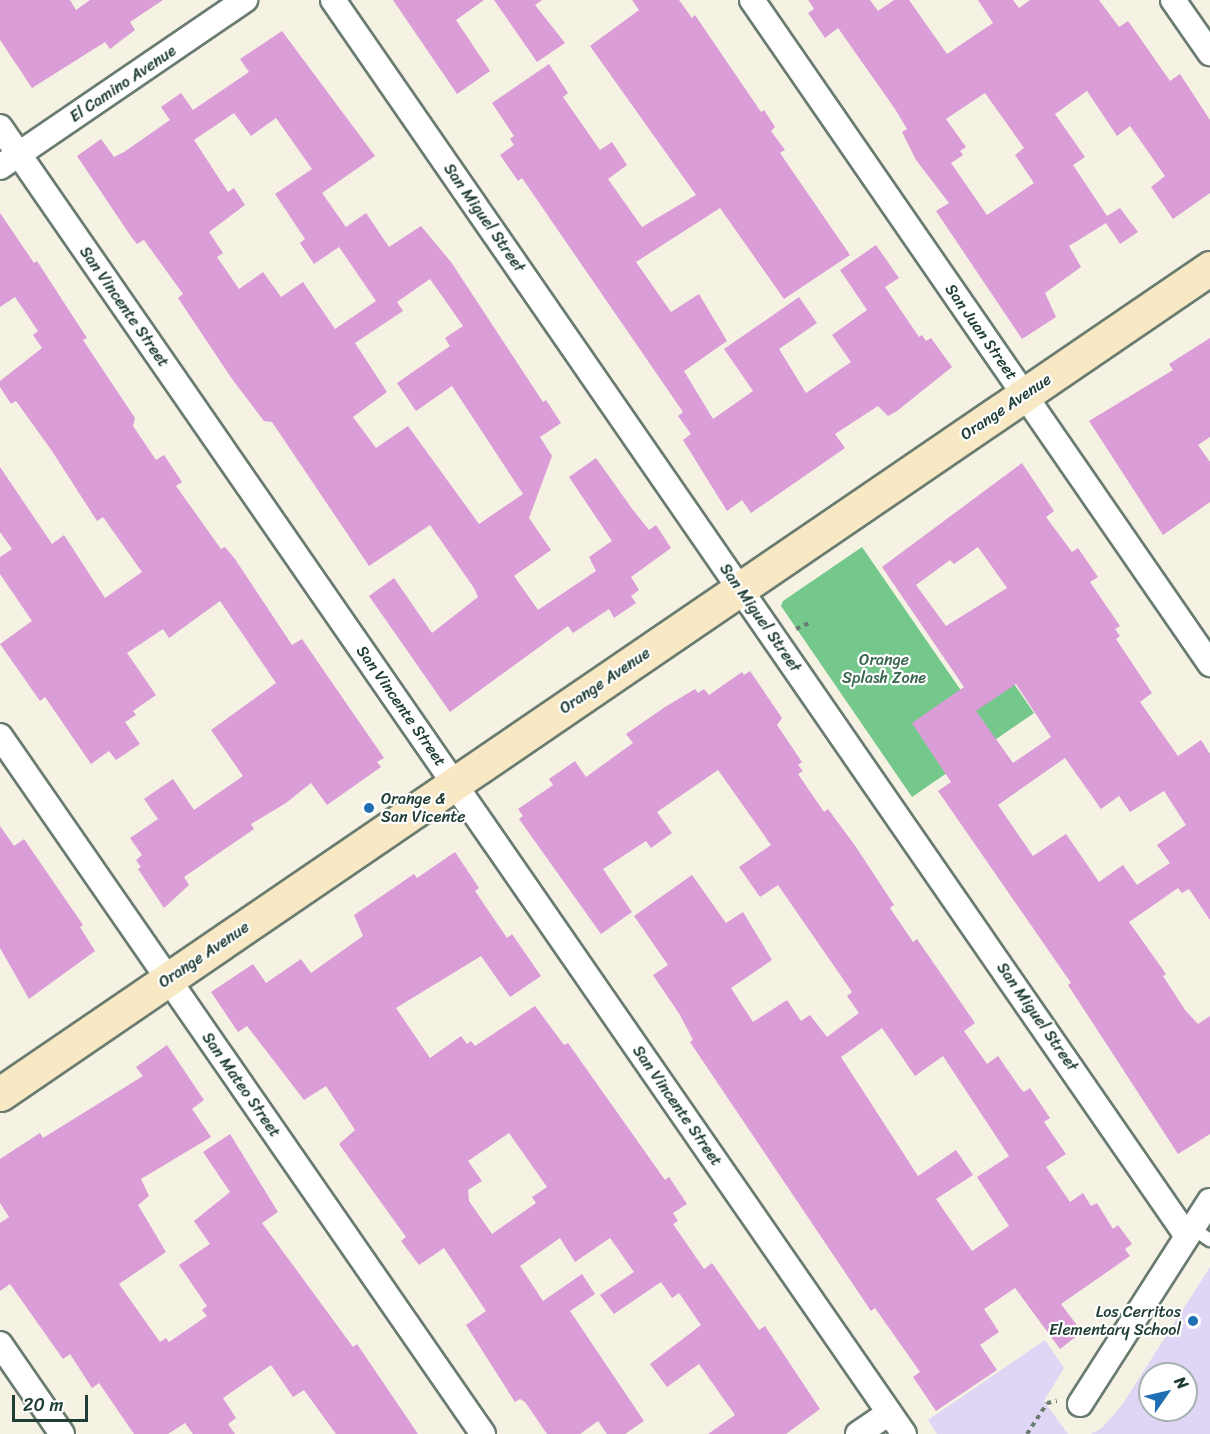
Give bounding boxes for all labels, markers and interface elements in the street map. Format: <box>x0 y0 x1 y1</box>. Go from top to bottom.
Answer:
street label: El Camino Avenue <box>66 41 180 127</box>
street label: San Miguel Street <box>439 160 529 276</box>
street label: San Vincente Street <box>75 243 173 371</box>
street label: San Juan Street <box>940 280 1022 384</box>
street label: Orange Avenue <box>957 370 1055 444</box>
street label: San Miguel Street <box>715 560 805 676</box>
street label: San Vincente Street <box>352 642 450 770</box>
street label: Orange Avenue <box>556 644 654 718</box>
park label: Orange Splash Zone <box>842 650 926 688</box>
place label: Orange & San Vicente <box>381 789 465 827</box>
marker: Orange & San Vicente <box>362 801 376 815</box>
street label: Orange Avenue <box>155 918 253 992</box>
street label: San Miguel Street <box>992 959 1082 1075</box>
street label: San Mateo Street <box>197 1028 285 1142</box>
street label: San Vincente Street <box>628 1042 726 1170</box>
place label: Los Cerritos Elementary School <box>1049 1302 1181 1340</box>
marker: Los Cerritos Elementary School <box>1186 1314 1200 1328</box>
north arrow <box>1138 1362 1198 1422</box>
text: N <box>1167 1370 1197 1395</box>
scale bar <box>15 1383 92 1421</box>
text: 20 m <box>23 1389 63 1421</box>

